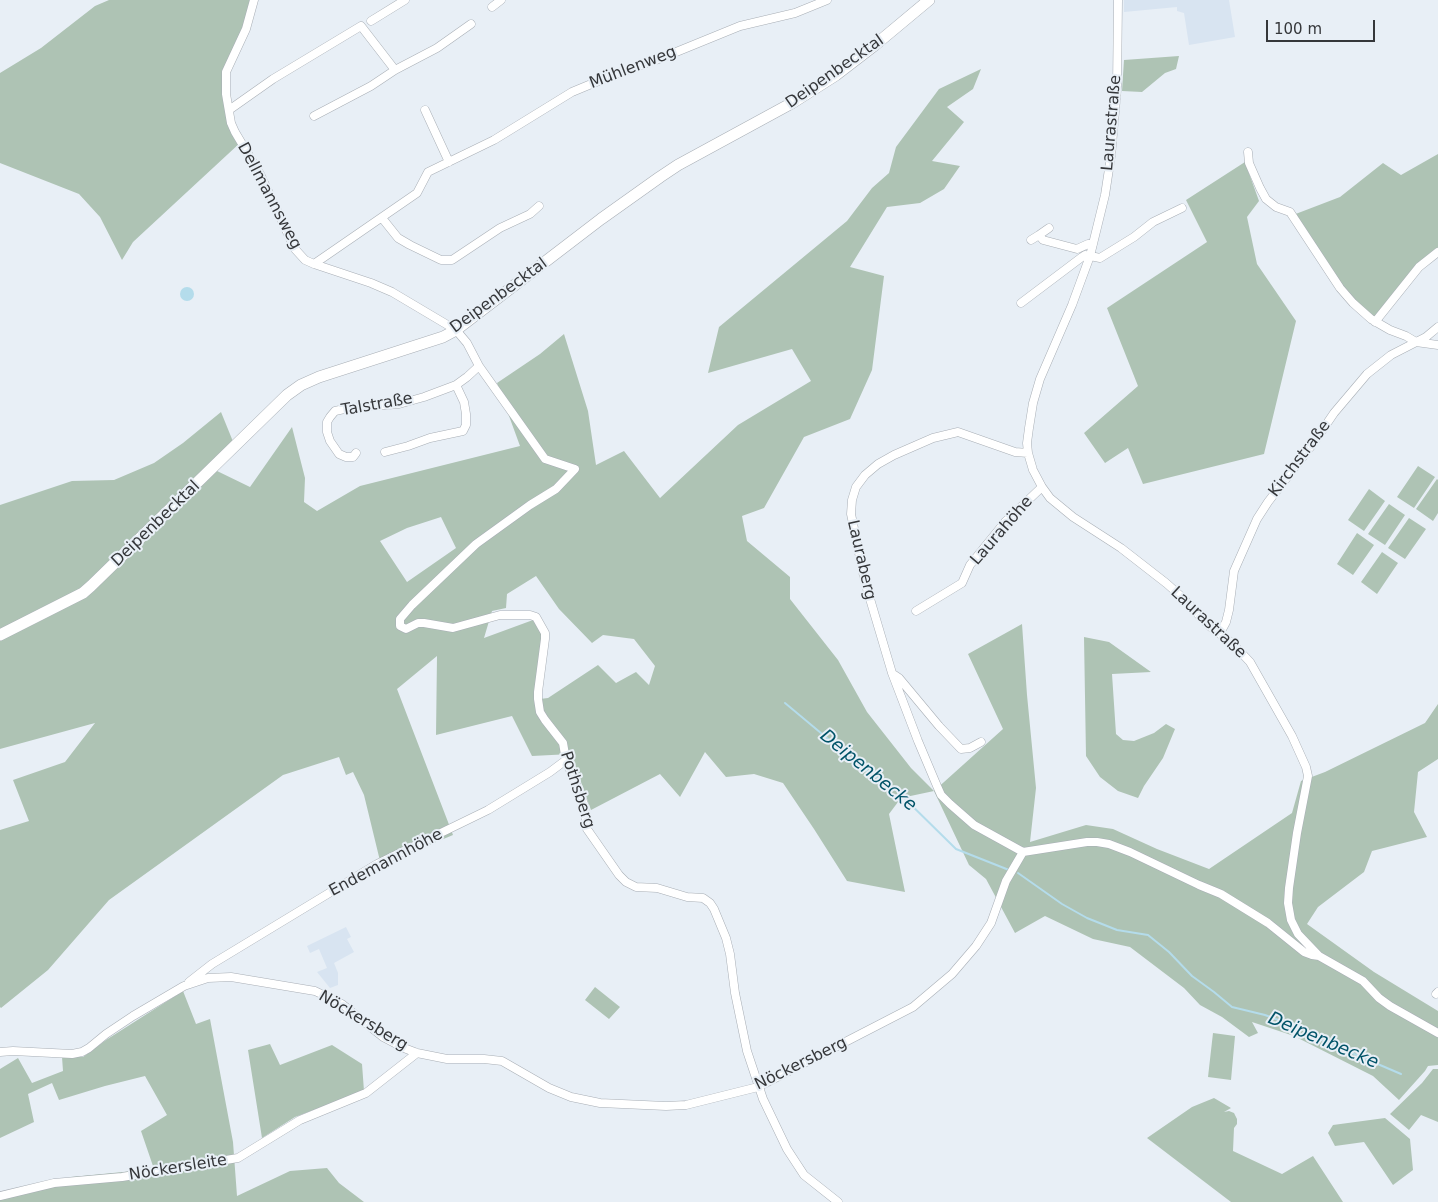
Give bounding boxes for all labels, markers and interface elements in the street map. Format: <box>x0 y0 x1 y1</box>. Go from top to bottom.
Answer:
scale bar <box>1268 10 1377 42</box>
text: 100 m <box>1274 20 1322 38</box>
street label: Deipenbecktal <box>782 31 888 113</box>
street label: Mühlenweg <box>587 43 679 93</box>
street label: Laurastraße <box>1098 74 1126 172</box>
street label: Dellmannsweg <box>233 139 305 253</box>
street label: Deipenbecktal <box>447 254 551 338</box>
street label: Talstraße <box>340 389 414 421</box>
street label: Kirchstraße <box>1265 417 1335 501</box>
street label: Deipenbecktal <box>108 477 204 571</box>
street label: Laurahöhe <box>967 493 1037 569</box>
street label: Lauraberg <box>842 518 880 602</box>
street label: Laurastraße <box>1166 583 1250 663</box>
water label: Deipenbecke <box>815 726 921 816</box>
street label: Pothsberg <box>555 749 599 831</box>
street label: Endemannhöhe <box>326 825 446 901</box>
street label: Nöckersberg <box>315 987 411 1055</box>
water label: Deipenbecke <box>1265 1008 1381 1074</box>
street label: Nöckersberg <box>752 1033 850 1095</box>
street label: Nöckersleite <box>128 1151 228 1185</box>

